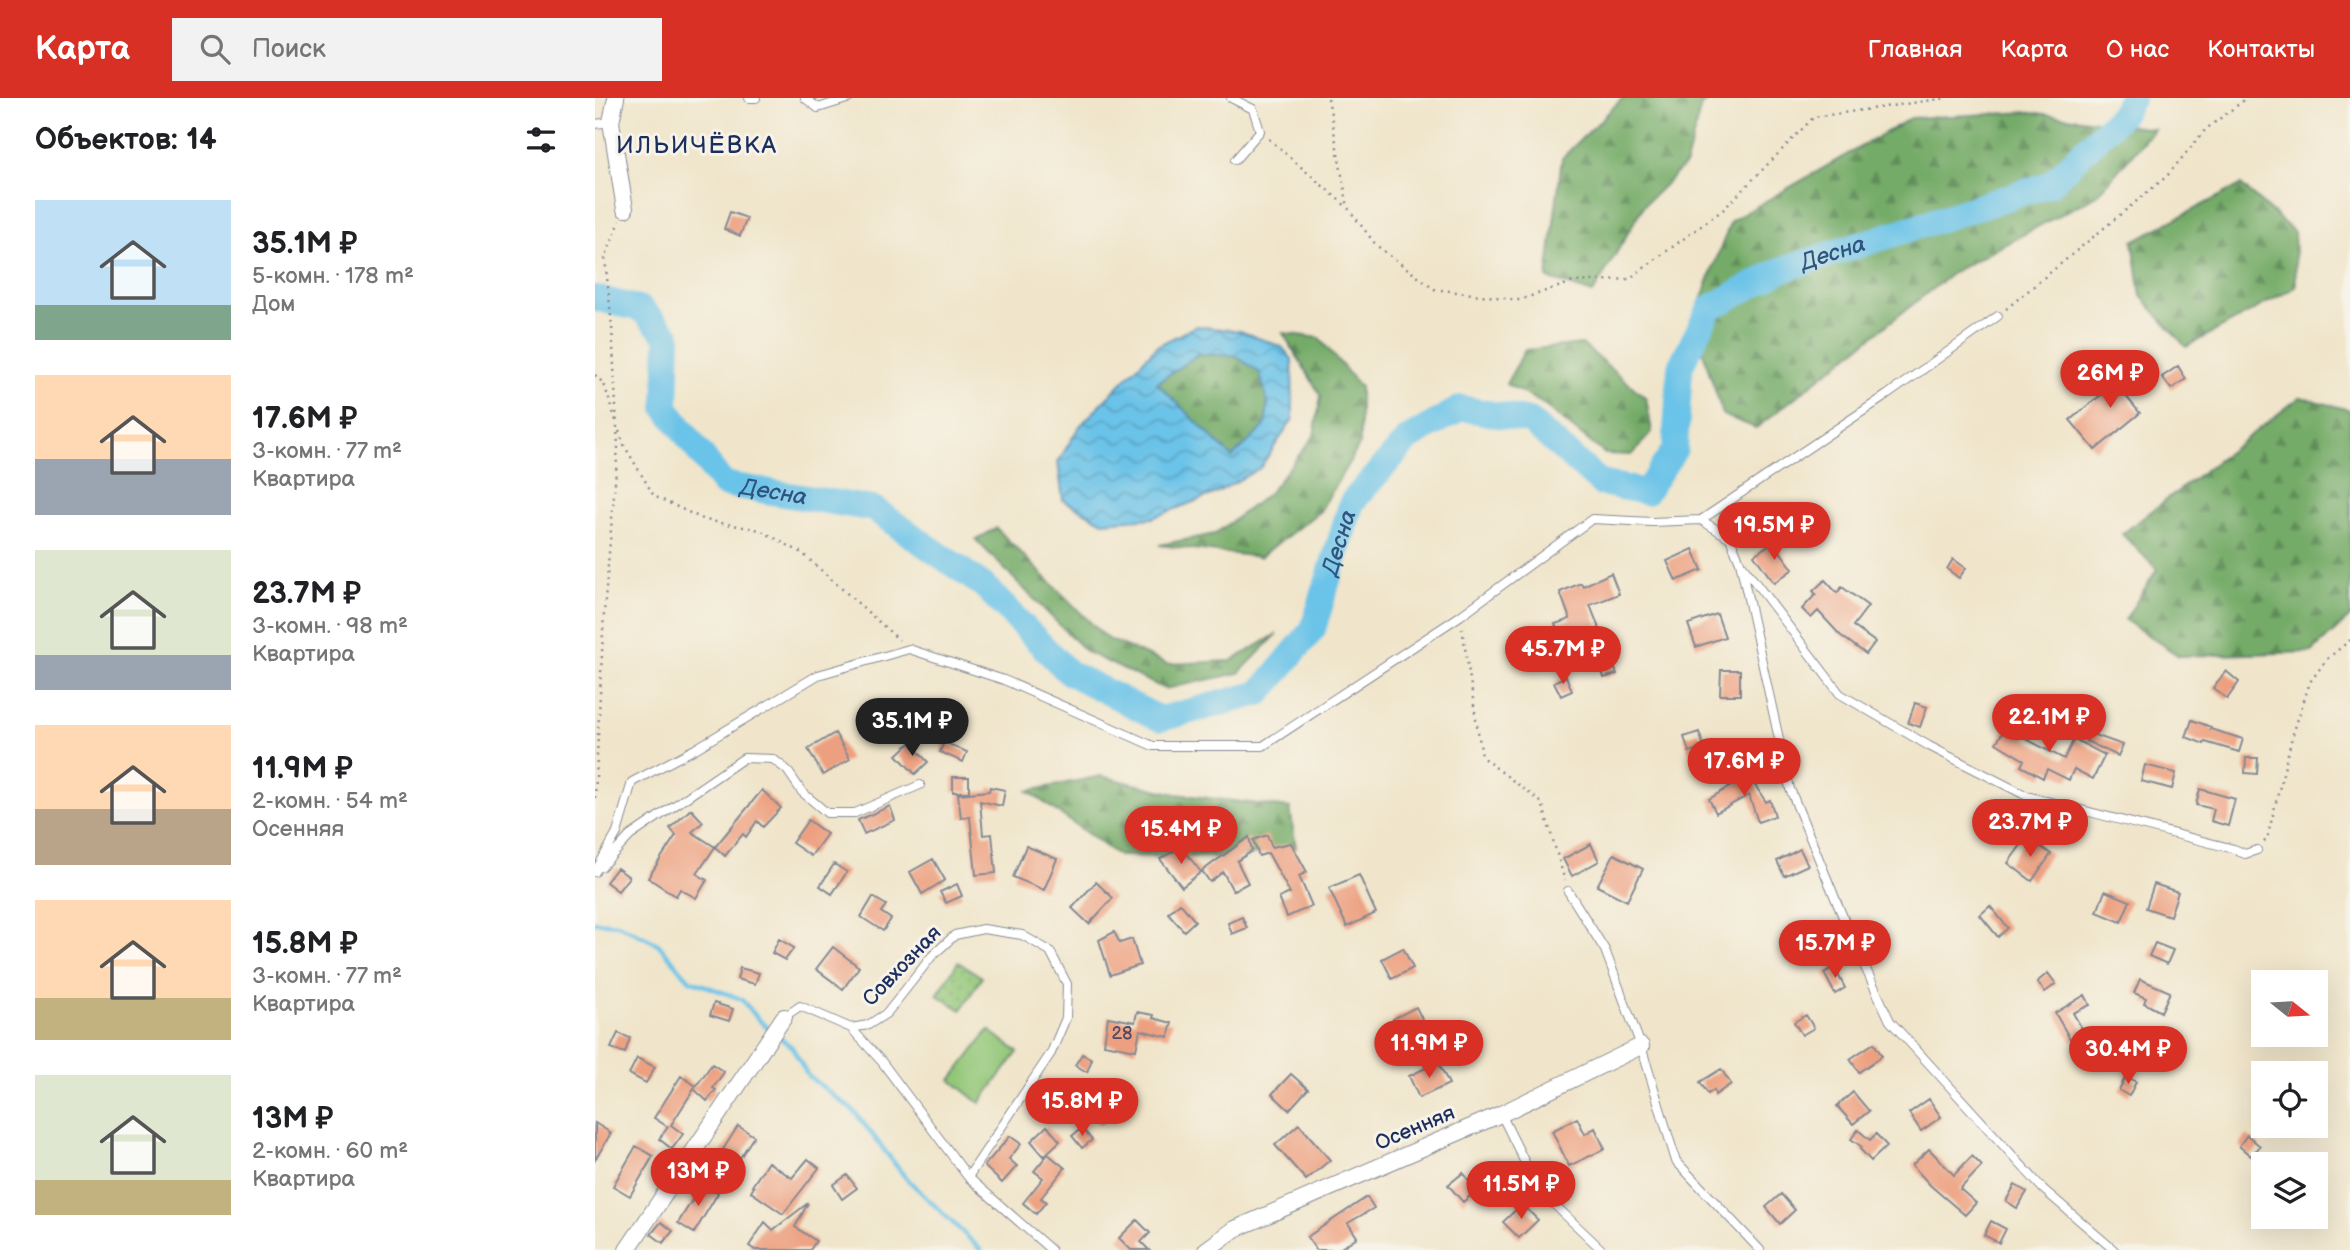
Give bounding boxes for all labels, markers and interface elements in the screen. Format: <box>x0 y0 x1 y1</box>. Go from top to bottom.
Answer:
search box <box>172 18 662 81</box>
text: Карта <box>35 29 130 69</box>
icon: search <box>196 30 234 68</box>
text: Поиск <box>252 34 326 65</box>
text: Главная <box>1868 35 1962 64</box>
text: Карта <box>2000 35 2068 64</box>
text: О нас <box>2106 35 2169 64</box>
text: Контакты <box>2207 35 2315 64</box>
icon: filters <box>522 121 560 159</box>
text: Объектов: 14 <box>35 122 217 158</box>
district label: ИЛЬИЧЁВКА <box>616 131 778 160</box>
text: 35.1M ₽ <box>252 226 357 262</box>
icon: home <box>91 228 175 312</box>
water label: Десна <box>1795 230 1869 278</box>
text: 5-комн. · 178 m² <box>252 262 414 290</box>
text: Дом <box>252 290 295 318</box>
pin: 26M ₽ <box>2061 350 2159 410</box>
text: 26M ₽ <box>2076 359 2144 387</box>
text: 17.6M ₽ <box>252 401 357 437</box>
icon: home <box>91 403 175 487</box>
text: 3-комн. · 77 m² <box>252 437 402 465</box>
text: Квартира <box>252 465 355 493</box>
water label: Десна <box>736 473 809 512</box>
pin: 19.5M ₽ <box>1709 503 1839 562</box>
water label: Десна <box>1316 507 1363 581</box>
text: 19.5M ₽ <box>1734 511 1814 539</box>
text: 23.7M ₽ <box>252 576 361 612</box>
icon: home <box>91 578 175 662</box>
text: 3-комн. · 98 m² <box>252 612 408 640</box>
pin: 45.7M ₽ <box>1498 626 1628 686</box>
text: 45.7M ₽ <box>1521 635 1605 663</box>
text: Квартира <box>252 640 355 668</box>
pin: 22.1M ₽ <box>1984 694 2114 754</box>
pin: 35.1M ₽ <box>847 698 977 758</box>
text: 22.1M ₽ <box>2008 703 2090 731</box>
text: 35.1M ₽ <box>872 707 952 735</box>
pin: 17.6M ₽ <box>1679 738 1809 798</box>
text: 17.6M ₽ <box>1704 747 1784 775</box>
text: 11.9M ₽ <box>252 751 353 787</box>
icon: home <box>91 753 175 837</box>
text: 2-комн. · 54 m² <box>252 787 408 815</box>
pin: 23.7M ₽ <box>1965 800 2095 859</box>
pin: 15.4M ₽ <box>1116 806 1246 866</box>
text: 23.7M ₽ <box>1988 808 2072 836</box>
text: Осенняя <box>252 815 344 843</box>
text: 15.4M ₽ <box>1141 815 1221 843</box>
pin: 15.7M ₽ <box>1770 920 1900 980</box>
street label: Совхозная <box>857 921 947 1011</box>
text: 15.8M ₽ <box>252 926 358 962</box>
icon: home <box>91 928 175 1012</box>
text: 15.7M ₽ <box>1795 929 1875 957</box>
text: 3-комн. · 77 m² <box>252 962 402 990</box>
north arrow <box>2251 970 2327 1046</box>
map controls <box>2251 970 2328 1229</box>
text: Квартира <box>252 990 355 1018</box>
pin: 11.9M ₽ <box>1364 1020 1494 1080</box>
house number: 28 <box>1111 1023 1133 1044</box>
pin: 30.4M ₽ <box>2063 1026 2193 1086</box>
text: 11.9M ₽ <box>1390 1029 1468 1057</box>
text: 30.4M ₽ <box>2085 1035 2171 1063</box>
button: locate <box>2251 1061 2328 1138</box>
pin: 15.8M ₽ <box>1017 1079 1147 1138</box>
text: 15.8M ₽ <box>1041 1087 1123 1115</box>
street label: Осенняя <box>1371 1100 1459 1156</box>
text: 13M ₽ <box>252 1101 334 1137</box>
icon: home <box>91 1103 175 1187</box>
text: 2-комн. · 60 m² <box>252 1137 408 1165</box>
pin: 13M ₽ <box>649 1148 747 1208</box>
button: layers <box>2251 1152 2328 1229</box>
text: 13M ₽ <box>667 1157 729 1185</box>
pin: 11.5M ₽ <box>1456 1162 1586 1221</box>
text: Квартира <box>252 1165 355 1193</box>
text: 11.5M ₽ <box>1482 1170 1560 1198</box>

